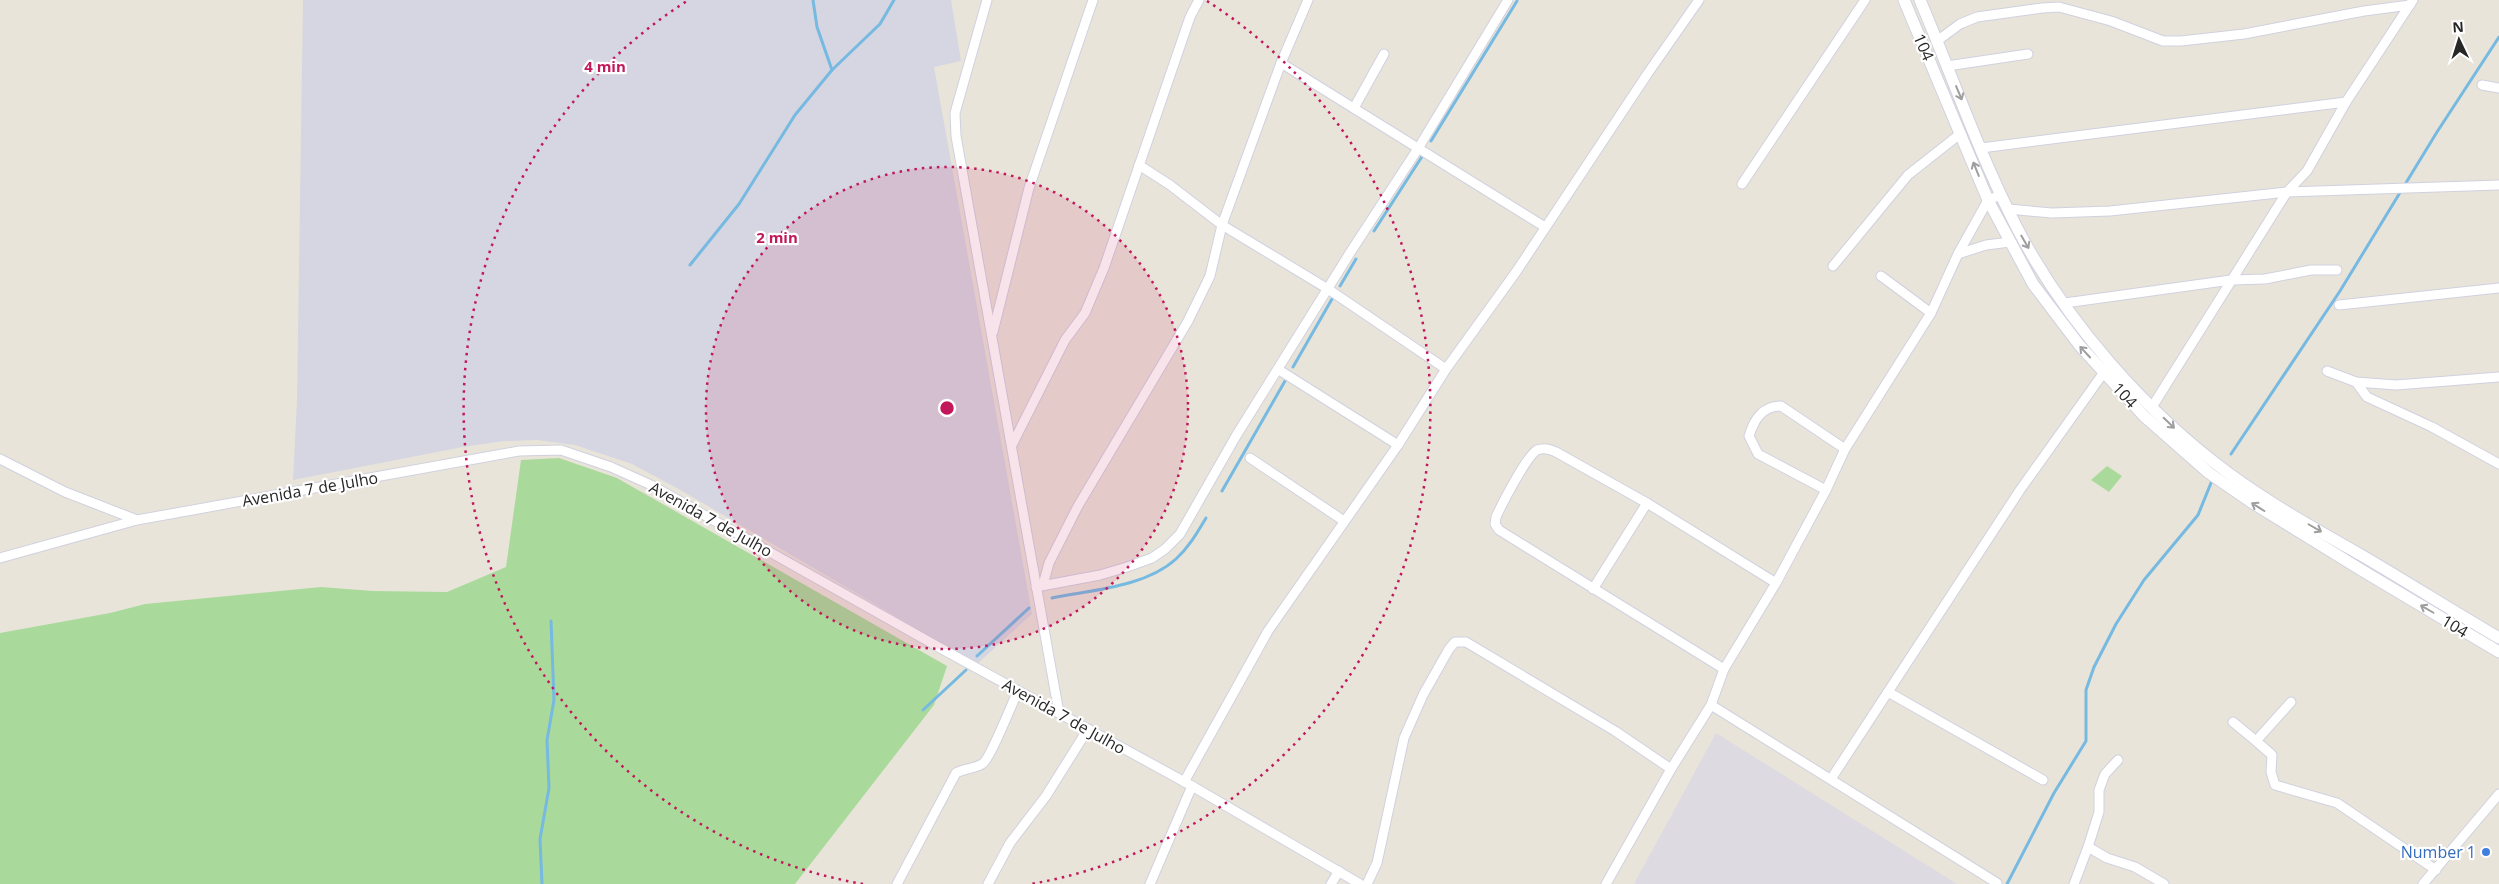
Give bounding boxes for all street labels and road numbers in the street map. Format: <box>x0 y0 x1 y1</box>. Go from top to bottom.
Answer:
street label: 104 <box>1909 30 1939 64</box>
street label: 104 <box>2108 377 2142 413</box>
street label: Avenida 7 de Julho <box>240 466 380 512</box>
street label: Avenida 7 de Julho <box>645 476 777 562</box>
street label: 104 <box>2438 610 2472 642</box>
street label: Avenida 7 de Julho <box>998 673 1130 759</box>

